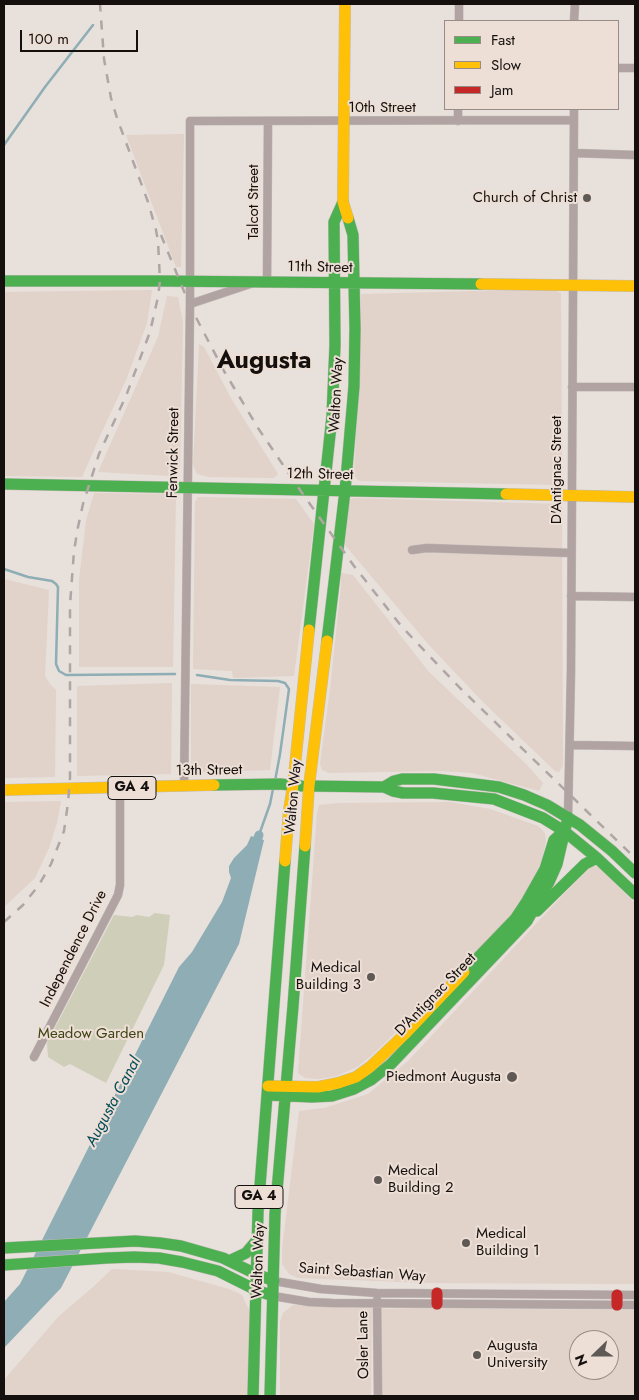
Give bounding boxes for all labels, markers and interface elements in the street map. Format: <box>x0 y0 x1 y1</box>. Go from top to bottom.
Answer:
scale bar <box>22 20 140 52</box>
legend <box>444 20 619 110</box>
text: 100 m <box>28 28 69 50</box>
text: Fast <box>491 29 515 51</box>
text: Slow <box>491 54 521 76</box>
text: Jam <box>491 79 514 101</box>
street label: 10th Street <box>348 99 416 117</box>
street label: Talcot Street <box>245 164 263 240</box>
place label: Church of Christ <box>473 189 577 207</box>
marker: Church of Christ <box>581 192 593 204</box>
street label: 11th Street <box>287 258 353 278</box>
district label: Augusta <box>217 347 311 377</box>
street label: Walton Way <box>326 357 348 433</box>
street label: Fenwick Street <box>164 407 184 499</box>
street label: D'Antignac Street <box>548 416 566 524</box>
street label: 12th Street <box>286 465 354 485</box>
street label: Walton Way <box>282 759 306 835</box>
street label: 13th Street <box>175 761 243 781</box>
road number: GA 4 <box>108 776 156 800</box>
street label: Independence Drive <box>37 888 111 1010</box>
street label: D'Antignac Street <box>392 950 480 1040</box>
place label: Medical Building 3 <box>296 959 361 994</box>
marker: Medical Building 3 <box>365 971 377 983</box>
park label: Meadow Garden <box>38 1025 144 1043</box>
water label: Augusta Canal <box>82 1054 146 1150</box>
place label: Piedmont Augusta <box>386 1068 501 1086</box>
marker: Piedmont Augusta <box>505 1070 519 1084</box>
place label: Medical Building 2 <box>388 1162 454 1197</box>
marker: Medical Building 2 <box>372 1174 384 1186</box>
road number: GA 4 <box>235 1186 283 1208</box>
street label: Walton Way <box>249 1223 269 1299</box>
place label: Medical Building 1 <box>476 1225 540 1260</box>
marker: Medical Building 1 <box>460 1237 472 1249</box>
street label: Saint Sebastian Way <box>298 1260 426 1286</box>
street label: Osler Lane <box>354 1311 374 1379</box>
north arrow <box>569 1330 619 1380</box>
place label: Augusta University <box>487 1337 548 1372</box>
marker: Augusta University <box>471 1349 483 1361</box>
text: N <box>570 1351 592 1369</box>

